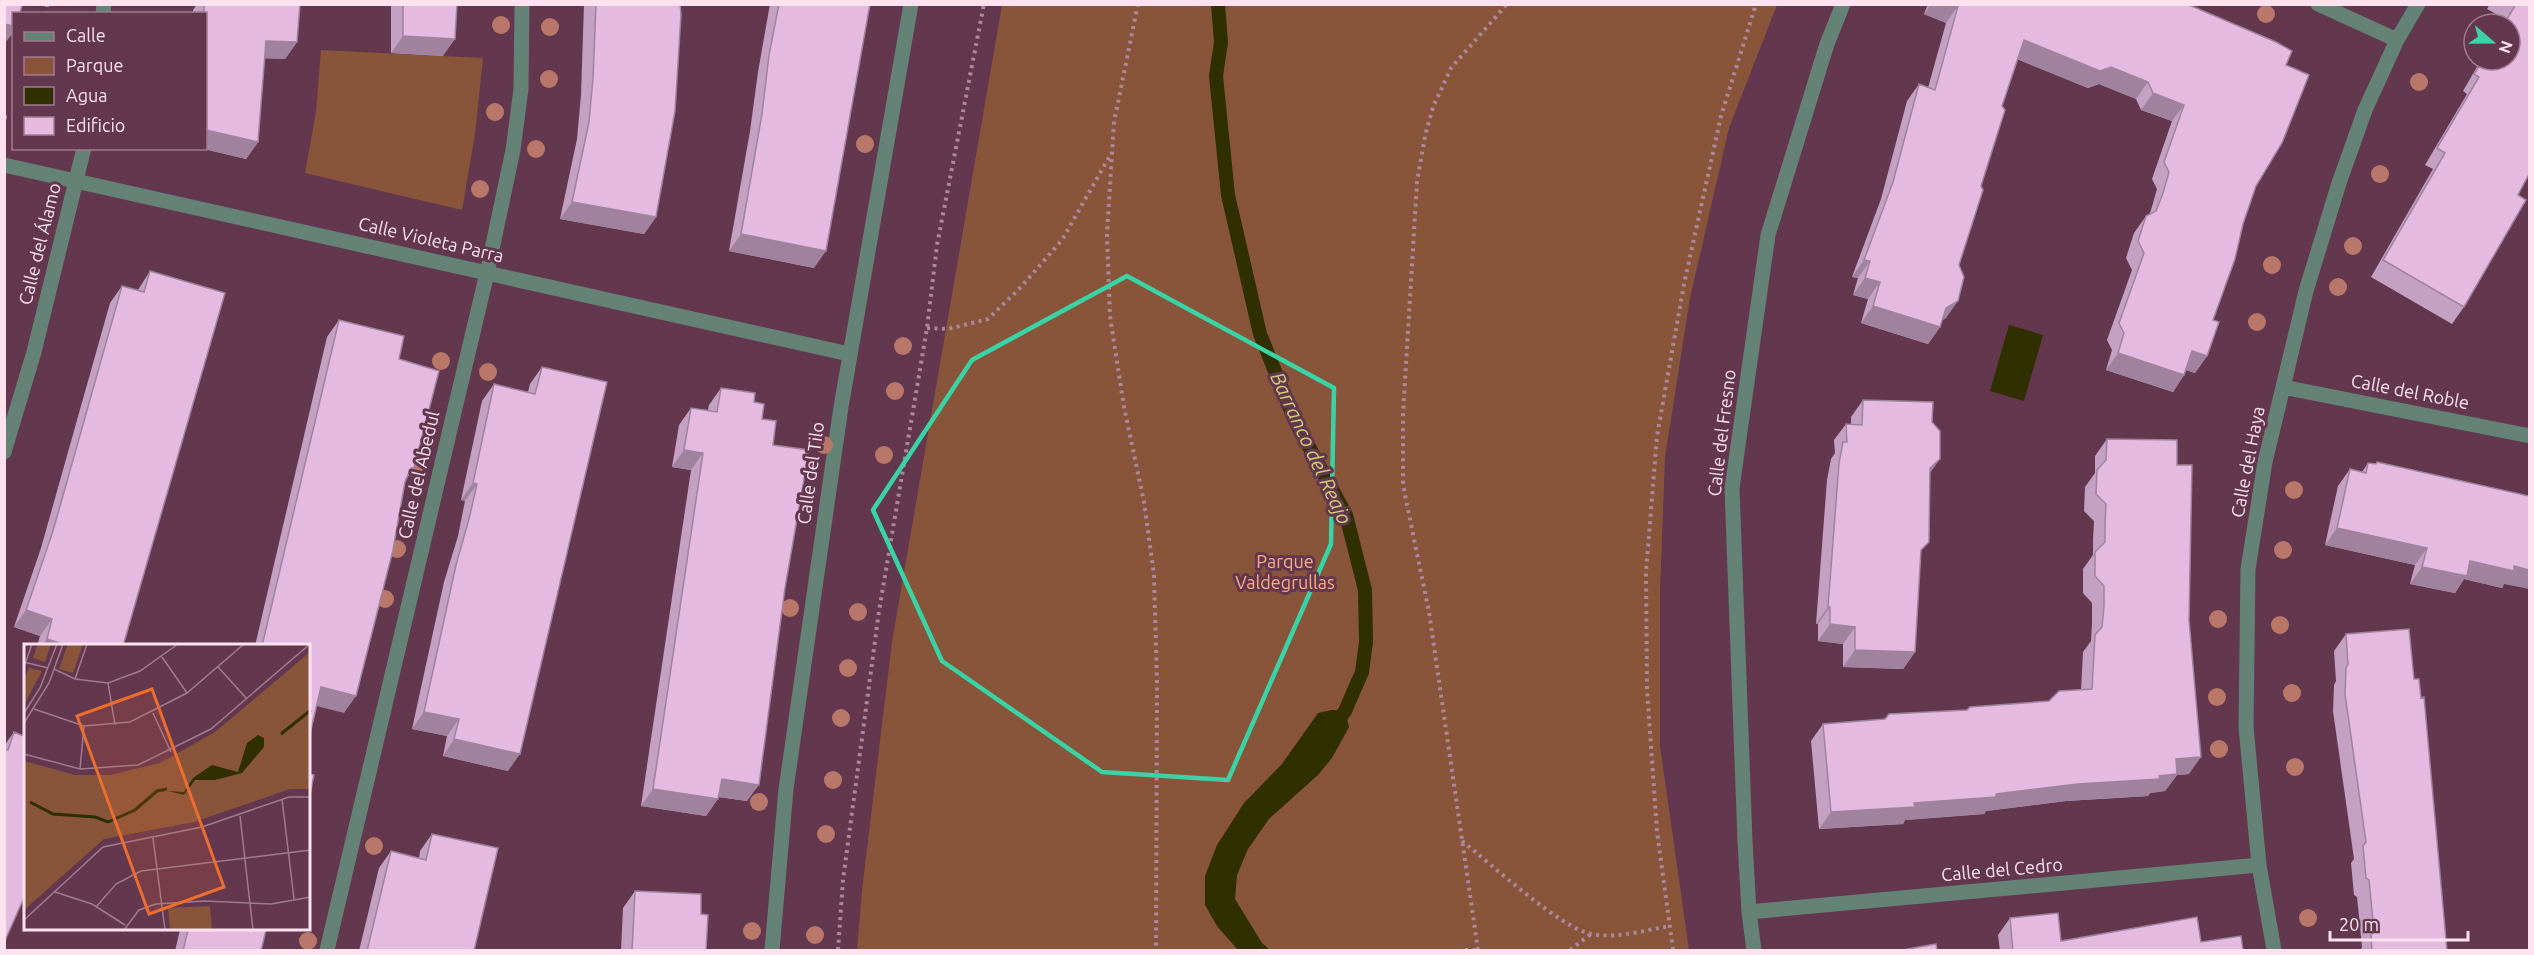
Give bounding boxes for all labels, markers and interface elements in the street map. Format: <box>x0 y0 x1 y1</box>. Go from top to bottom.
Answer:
legend <box>12 12 207 150</box>
north arrow <box>2462 12 2522 72</box>
text: Calle <box>66 25 106 45</box>
text: N <box>2496 38 2517 56</box>
text: Parque <box>66 55 123 75</box>
text: Agua <box>66 85 108 105</box>
text: Edificio <box>66 115 125 135</box>
street label: Calle del Álamo <box>13 181 64 307</box>
street label: Calle Violeta Parra <box>357 213 506 265</box>
water label: Barranco del Reajo <box>1266 368 1357 528</box>
street label: Calle del Fresno <box>1703 368 1739 497</box>
street label: Calle del Roble <box>2349 370 2471 412</box>
street label: Calle del Haya <box>2226 405 2268 519</box>
street label: Calle del Abedul <box>394 409 443 541</box>
street label: Calle del Tilo <box>793 420 827 525</box>
park label: Parque Valdegrullas <box>1235 551 1335 592</box>
inset map <box>24 644 310 931</box>
street label: Calle del Cedro <box>1940 854 2064 884</box>
scale bar <box>2330 904 2468 942</box>
text: 20 m <box>2339 914 2379 934</box>

